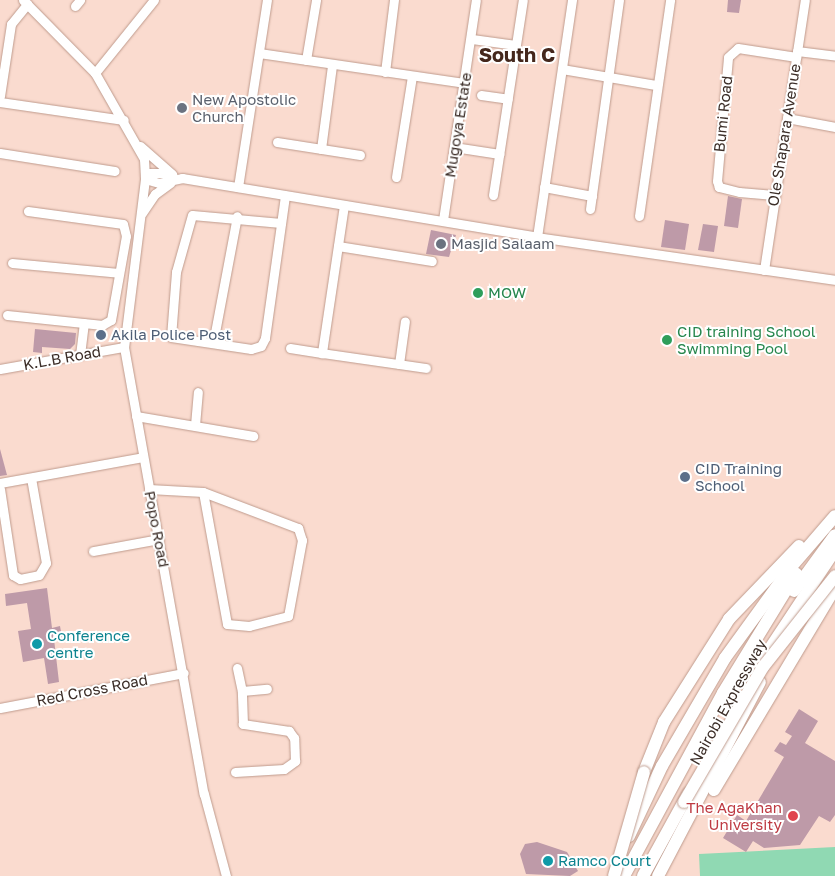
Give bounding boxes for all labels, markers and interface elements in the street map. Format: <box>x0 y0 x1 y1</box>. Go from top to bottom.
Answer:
district label: South C <box>479 42 555 66</box>
street label: Ole Shapara Avenue <box>764 62 804 208</box>
street label: Mugoya Estate <box>441 71 475 179</box>
street label: Bumi Road <box>710 75 736 153</box>
place label: New Apostolic Church <box>192 90 296 125</box>
marker: New Apostolic Church <box>176 102 188 114</box>
place label: Masjid Salaam <box>451 235 554 253</box>
marker: Masjid Salaam <box>435 238 447 250</box>
place label: MOW <box>488 284 526 302</box>
marker: MOW <box>472 287 484 299</box>
place label: CID training School Swimming Pool <box>677 322 816 357</box>
place label: Akila Police Post <box>111 326 231 344</box>
marker: Akila Police Post <box>95 329 107 341</box>
marker: CID training School Swimming Pool <box>661 334 673 346</box>
street label: K.L.B Road <box>22 342 102 374</box>
place label: CID Training School <box>695 459 782 494</box>
marker: CID Training School <box>679 471 691 483</box>
street label: Popo Road <box>141 489 173 569</box>
place label: Conference centre <box>47 626 130 661</box>
street label: Nairobi Expressway <box>686 636 770 768</box>
marker: Conference centre <box>31 638 43 650</box>
street label: Red Cross Road <box>35 670 149 710</box>
place label: The AgaKhan University <box>686 798 782 833</box>
marker: The AgaKhan University <box>786 809 800 823</box>
place label: Ramco Court <box>558 852 651 870</box>
marker: Ramco Court <box>542 855 554 867</box>

